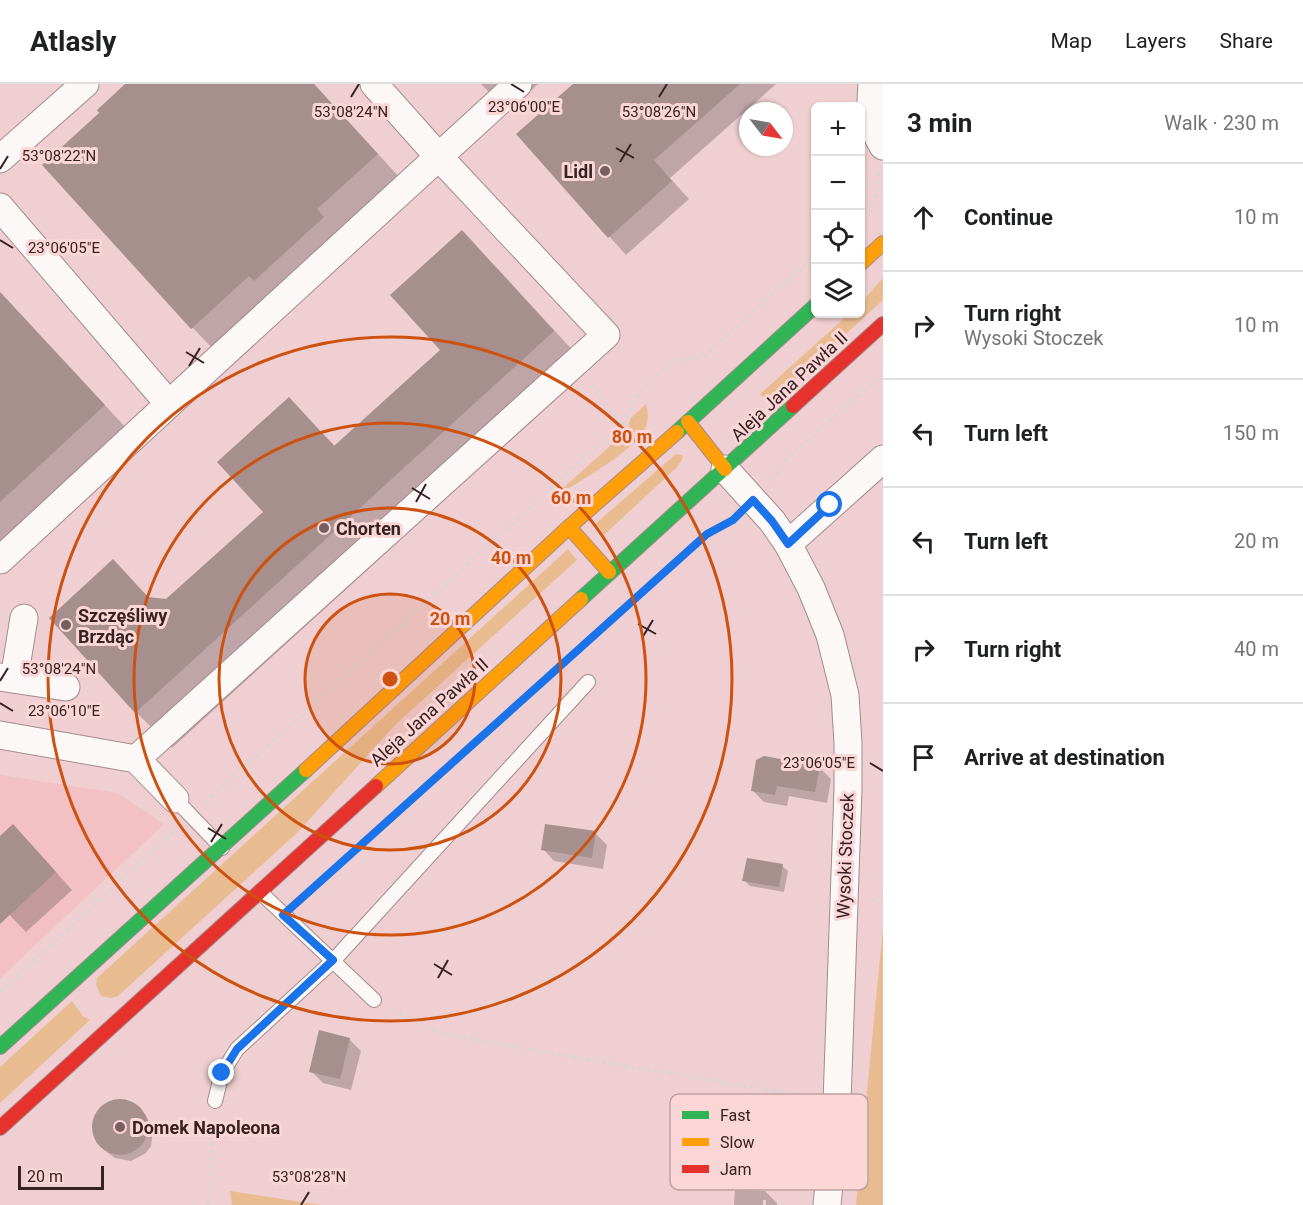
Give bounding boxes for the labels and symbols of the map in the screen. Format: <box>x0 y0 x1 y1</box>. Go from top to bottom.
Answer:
text: 23°06'00"E <box>488 98 561 116</box>
north arrow <box>739 102 793 156</box>
text: 53°08'24"N <box>314 103 388 121</box>
text: 53°08'26"N <box>622 103 696 121</box>
text: 53°08'22"N <box>22 147 96 165</box>
place label: Lidl <box>564 161 593 182</box>
marker: Lidl <box>598 164 612 178</box>
text: 23°06'05"E <box>28 239 101 257</box>
street label: Aleja Jana Pawła II <box>726 327 852 445</box>
text: 80 m <box>612 426 652 447</box>
text: 60 m <box>551 487 591 508</box>
route start <box>816 491 842 517</box>
place label: Chorten <box>336 518 401 539</box>
marker: Chorten <box>317 521 331 535</box>
text: 40 m <box>491 547 531 568</box>
place label: Szczęśliwy Brzdąc <box>78 605 168 647</box>
text: 20 m <box>430 608 470 629</box>
marker: Szczęśliwy Brzdąc <box>59 618 73 632</box>
street label: Aleja Jana Pawła II <box>366 653 492 771</box>
text: 53°08'24"N <box>22 660 96 678</box>
centre of rings <box>380 669 400 689</box>
text: 23°06'10"E <box>28 702 101 720</box>
text: 23°06'05"E <box>783 754 856 772</box>
street label: Wysoki Stoczek <box>832 792 858 919</box>
route end <box>208 1059 234 1085</box>
legend <box>670 1094 868 1190</box>
text: Fast <box>720 1106 751 1125</box>
place label: Domek Napoleona <box>132 1117 281 1138</box>
marker: Domek Napoleona <box>113 1120 127 1134</box>
text: Slow <box>720 1133 755 1152</box>
text: Jam <box>720 1160 752 1179</box>
scale bar <box>18 1163 104 1190</box>
text: 53°08'28"N <box>272 1168 346 1186</box>

